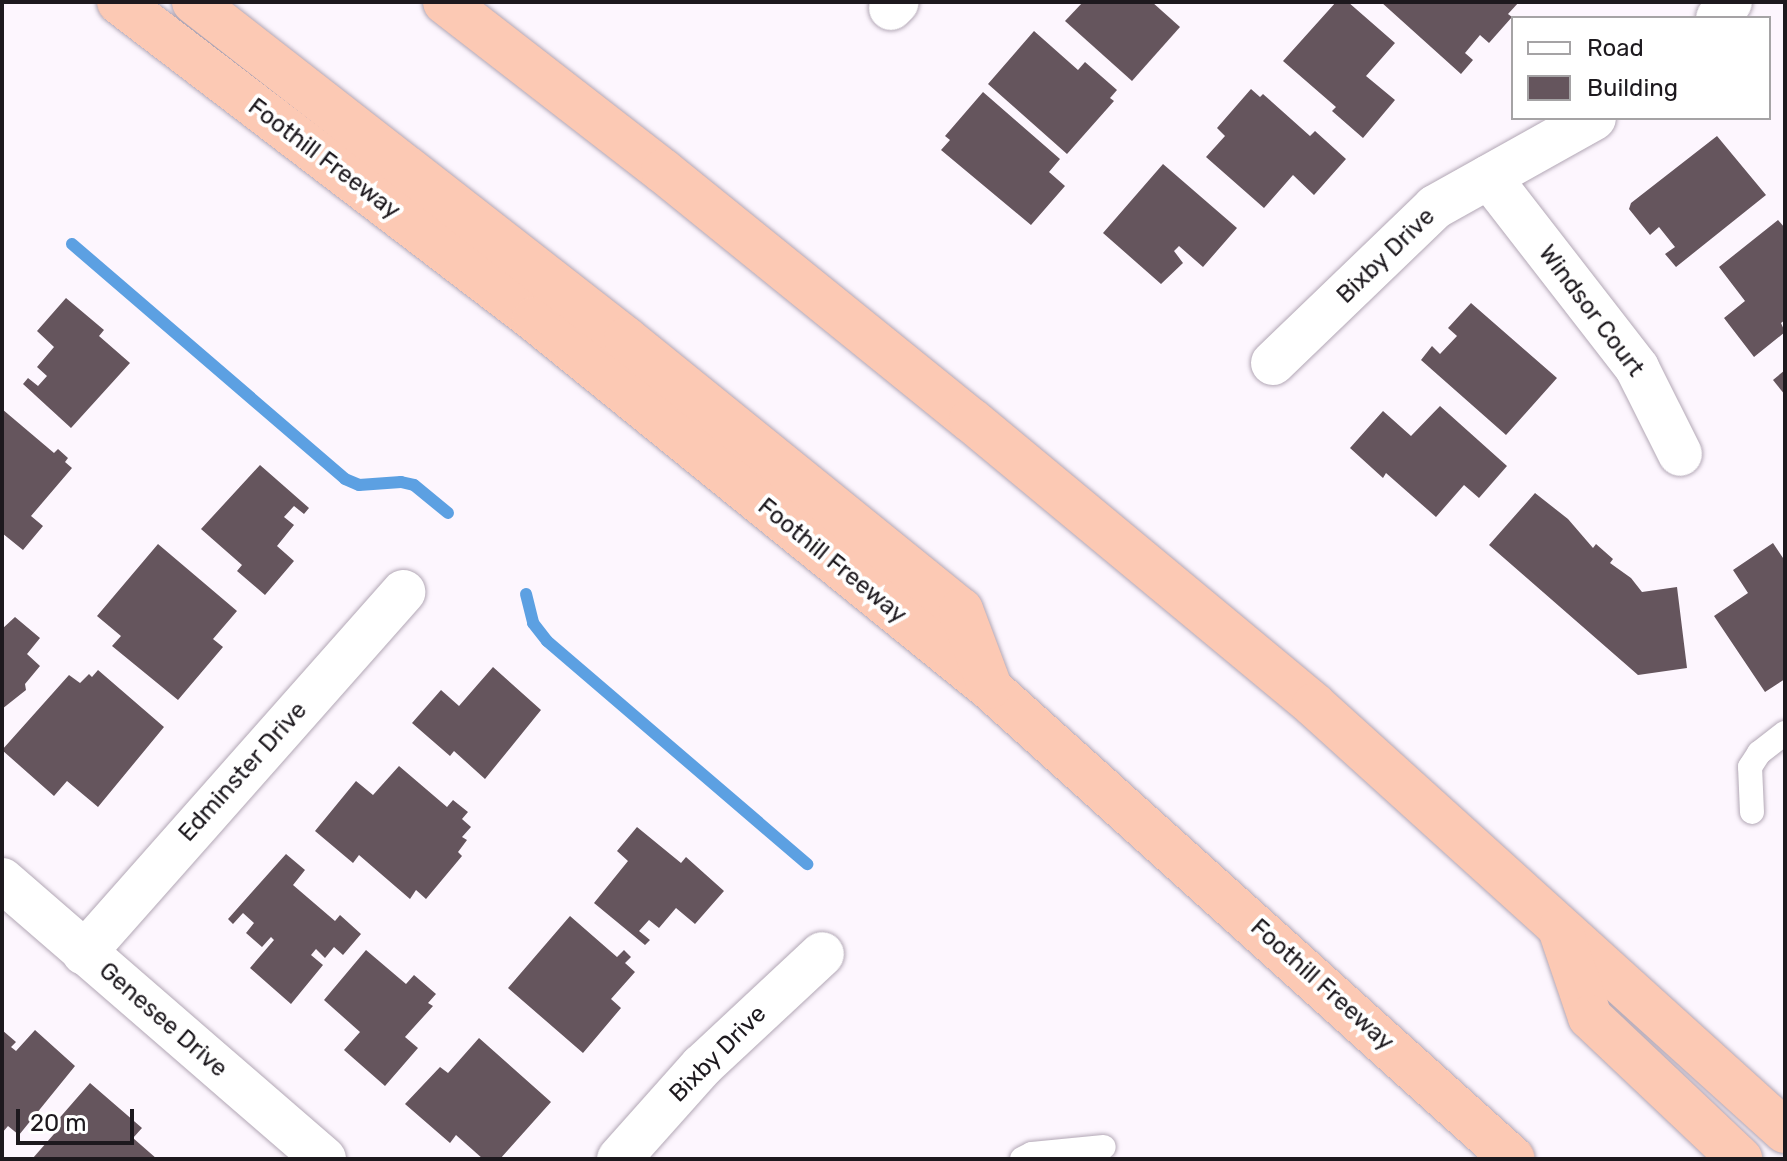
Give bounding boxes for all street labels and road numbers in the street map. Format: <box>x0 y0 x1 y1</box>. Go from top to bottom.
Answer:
street label: Foothill Freeway <box>242 93 406 225</box>
street label: Bixby Drive <box>1331 202 1441 310</box>
street label: Windsor Court <box>1532 239 1650 383</box>
street label: Foothill Freeway <box>752 492 912 630</box>
street label: Edminster Drive <box>173 696 313 848</box>
street label: Foothill Freeway <box>1244 913 1400 1057</box>
street label: Genesee Drive <box>93 956 233 1084</box>
street label: Bixby Drive <box>663 999 773 1109</box>

